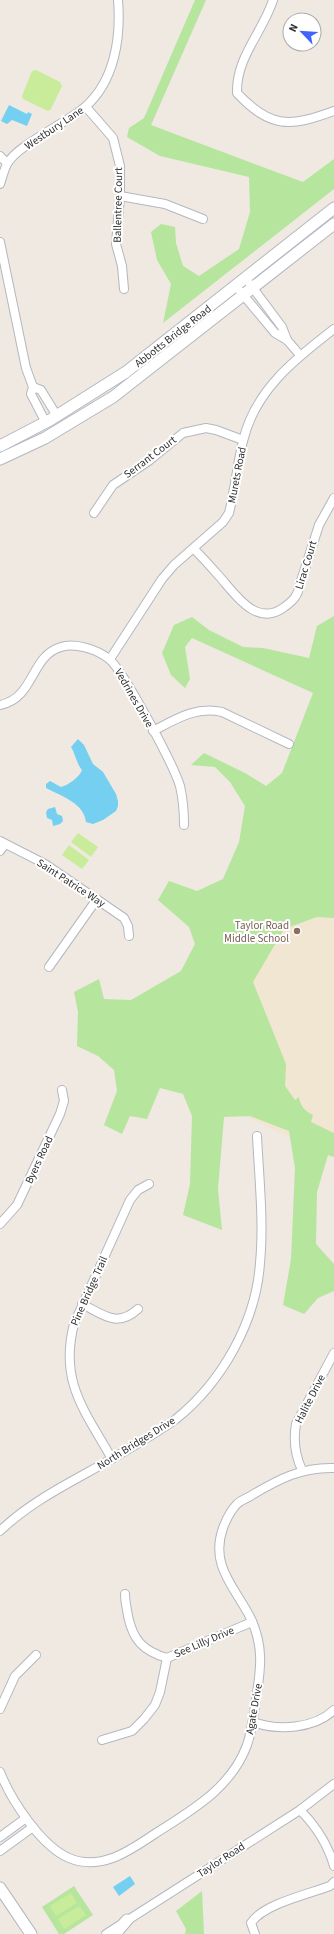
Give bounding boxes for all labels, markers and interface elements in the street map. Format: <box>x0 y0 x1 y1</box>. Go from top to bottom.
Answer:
north arrow <box>282 12 322 52</box>
text: N <box>285 21 302 34</box>
street label: Westbury Lane <box>22 102 87 153</box>
street label: Ballentree Court <box>110 167 126 243</box>
street label: Abbotts Bridge Road <box>132 301 214 371</box>
street label: Serrant Court <box>121 432 179 482</box>
street label: Murets Road <box>224 446 250 504</box>
street label: Lirac Court <box>291 539 321 591</box>
street label: Vedrines Drive <box>111 666 157 731</box>
street label: Saint Patrice Way <box>34 855 108 911</box>
place label: Taylor Road Middle School <box>224 918 289 946</box>
marker: Taylor Road Middle School <box>292 926 302 936</box>
street label: Byers Road <box>21 1134 57 1186</box>
street label: Pine Bridge Trail <box>67 1254 111 1328</box>
street label: Halite Drive <box>291 1371 329 1426</box>
street label: North Bridges Drive <box>94 1413 178 1473</box>
street label: See Lilly Drive <box>172 1622 237 1661</box>
street label: Agate Drive <box>242 1682 266 1736</box>
street label: Taylor Road <box>194 1839 248 1881</box>

